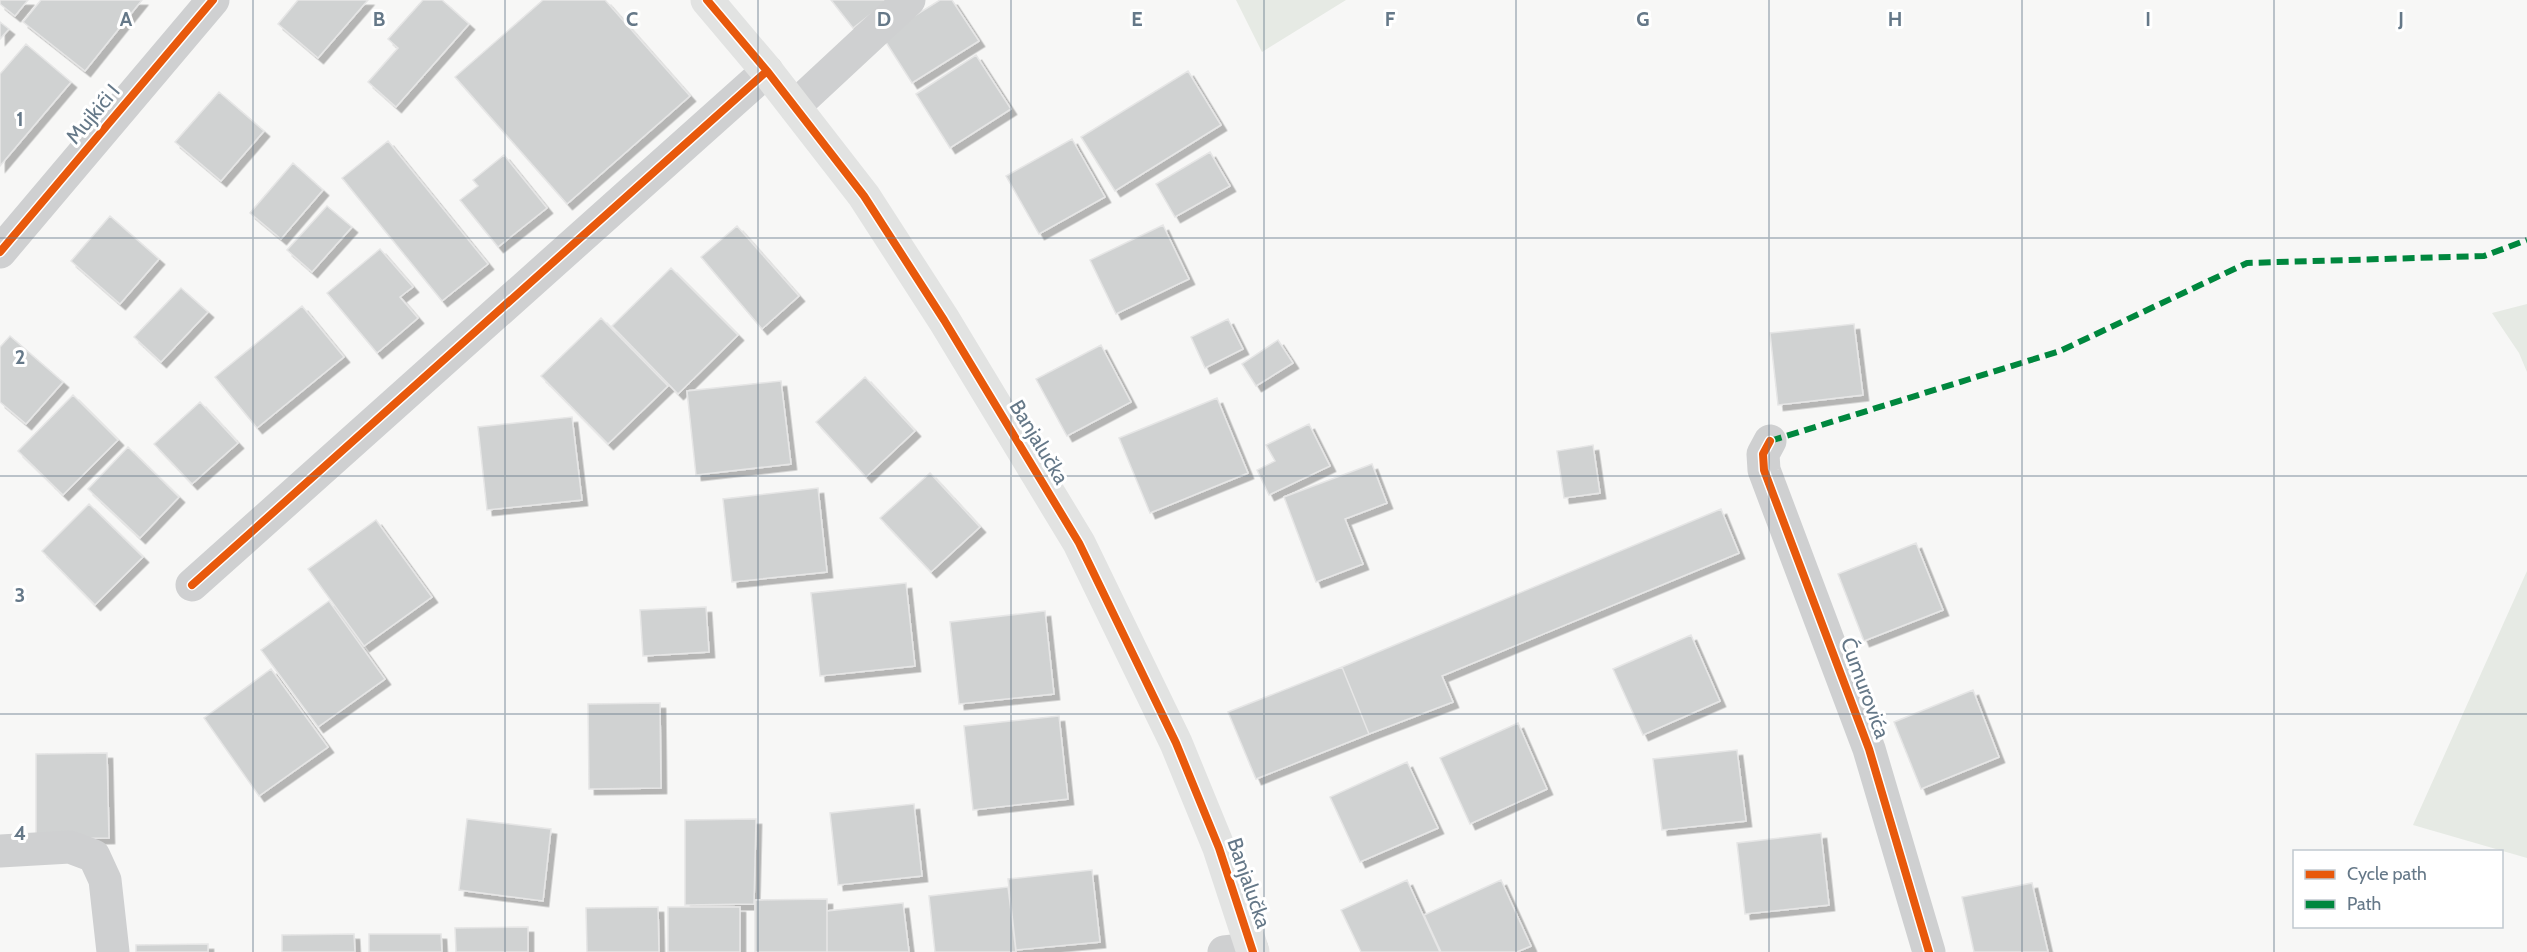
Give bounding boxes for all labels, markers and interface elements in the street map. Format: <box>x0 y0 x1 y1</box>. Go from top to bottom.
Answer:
text: A <box>120 7 133 31</box>
text: B <box>373 7 385 31</box>
text: C <box>626 7 638 31</box>
text: D <box>877 7 891 31</box>
text: E <box>1131 7 1143 31</box>
text: F <box>1385 7 1396 31</box>
text: G <box>1636 7 1650 31</box>
text: H <box>1888 7 1902 31</box>
text: I <box>2145 7 2151 31</box>
text: J <box>2397 7 2404 31</box>
street label: Mujkići I <box>60 79 126 149</box>
text: 1 <box>16 107 24 131</box>
text: 2 <box>15 345 25 369</box>
street label: Banjalučka <box>1004 395 1074 489</box>
text: 3 <box>15 583 25 607</box>
street label: Ćumurovića <box>1836 634 1895 742</box>
text: 4 <box>14 821 26 845</box>
street label: Banjalučka <box>1221 834 1277 932</box>
legend <box>2293 850 2503 928</box>
text: Cycle path <box>2347 863 2427 885</box>
text: Path <box>2347 893 2381 915</box>

